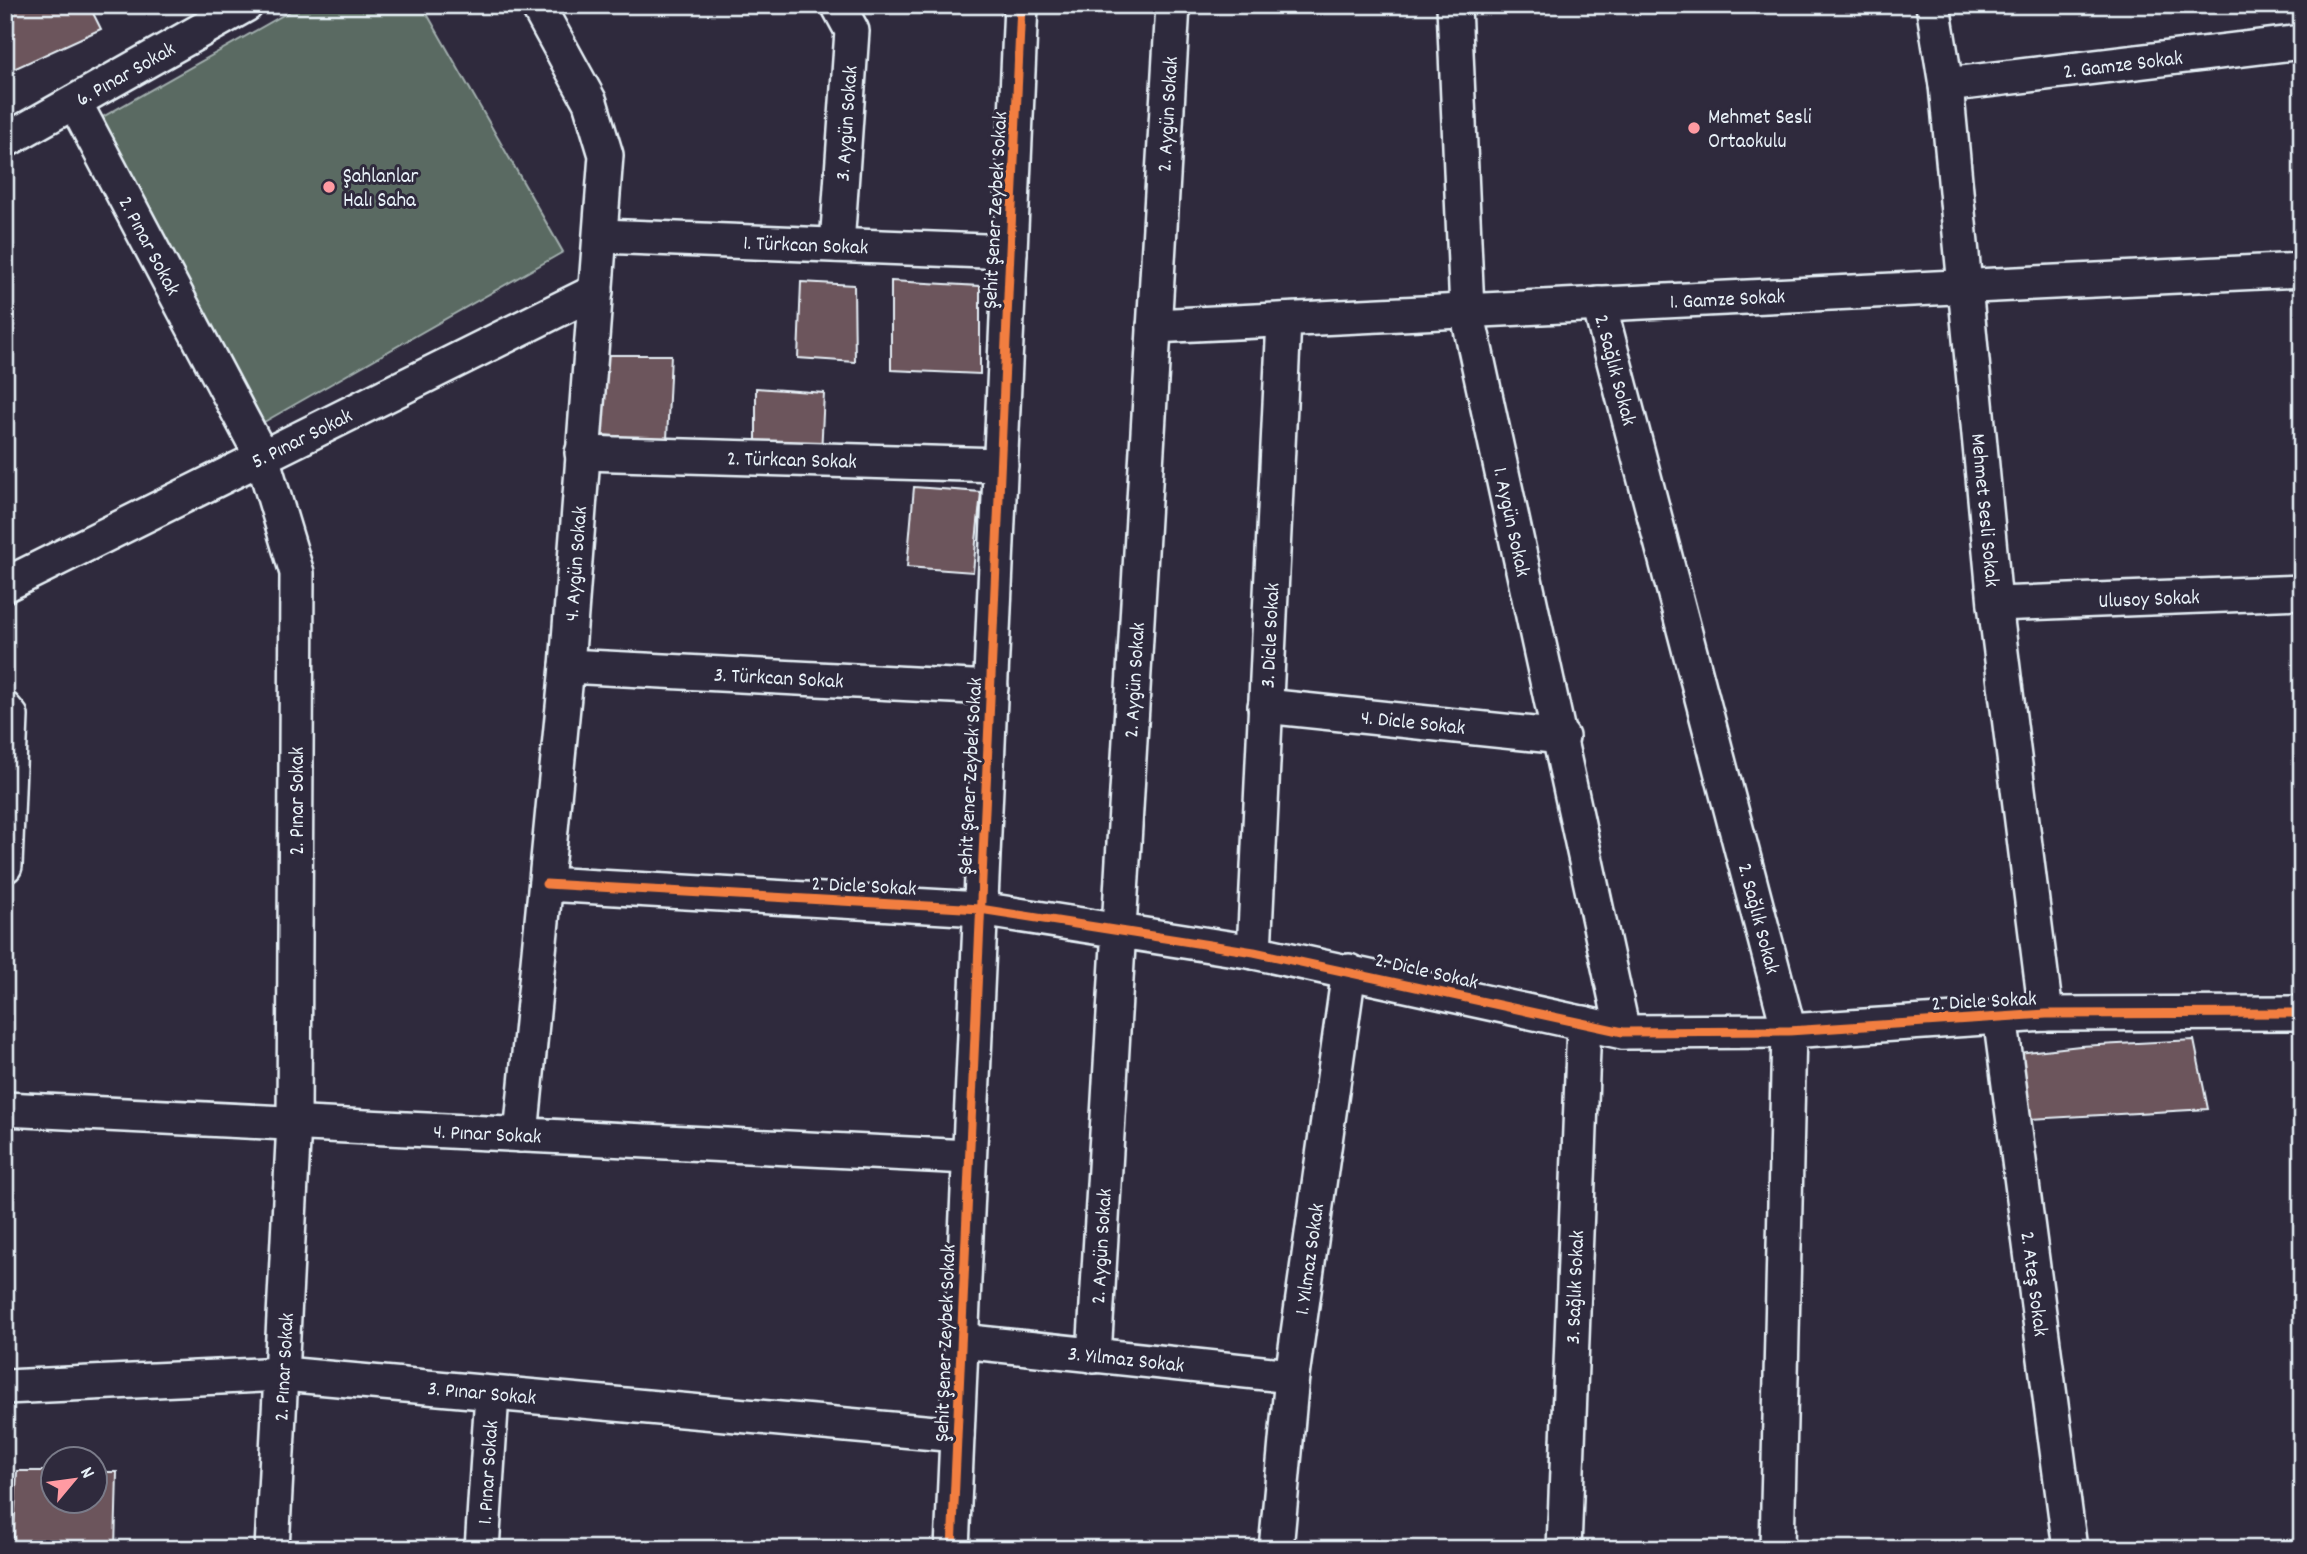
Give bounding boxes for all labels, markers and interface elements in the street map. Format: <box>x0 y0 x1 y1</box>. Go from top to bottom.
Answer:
street label: 6. Pınar Sokak <box>71 36 182 116</box>
street label: 2. Gamze Sokak <box>2062 45 2185 89</box>
street label: 2. Aygün Sokak <box>1151 56 1188 173</box>
street label: 3. Aygün Sokak <box>829 65 868 182</box>
place label: Mehmet Sesli Ortaokulu <box>1708 104 1812 158</box>
street label: Şehit Şener Zeybek Sokak <box>977 111 1017 310</box>
marker: Mehmet Sesli Ortaokulu <box>1686 120 1702 136</box>
place label: Şahlanlar Halı Saha <box>343 163 418 217</box>
marker: Şahlanlar Halı Saha <box>321 179 337 195</box>
street label: 2. Pınar Sokak <box>109 192 186 302</box>
street label: 1. Türkcan Sokak <box>743 230 869 264</box>
street label: 1. Gamze Sokak <box>1669 283 1786 319</box>
street label: 2. Sağlık Sokak <box>1584 312 1642 429</box>
street label: 5. Pınar Sokak <box>247 402 358 478</box>
street label: Mehmet Sesli Sokak <box>1961 432 2005 589</box>
street label: 2. Türkcan Sokak <box>726 445 857 479</box>
street label: 1. Aygün Sokak <box>1483 465 1536 580</box>
street label: 4. Aygün Sokak <box>558 505 597 623</box>
street label: 3. Dicle Sokak <box>1255 582 1290 689</box>
street label: Ulusoy Sokak <box>2098 584 2200 618</box>
street label: 2. Aygün Sokak <box>1118 622 1155 739</box>
street label: 3. Türkcan Sokak <box>713 662 844 698</box>
street label: Şehit Şener Zeybek Sokak <box>952 677 992 876</box>
street label: 4. Dicle Sokak <box>1359 704 1467 745</box>
street label: 2. Pınar Sokak <box>284 747 314 855</box>
street label: 2. Sağlık Sokak <box>1728 860 1786 978</box>
street label: 2. Dicle Sokak <box>810 870 917 906</box>
street label: 2. Dicle Sokak <box>1372 946 1481 999</box>
street label: 2. Dicle Sokak <box>1931 985 2038 1021</box>
street label: 4. Pınar Sokak <box>432 1118 542 1154</box>
street label: 2. Aygün Sokak <box>1085 1188 1122 1305</box>
street label: 1. Yılmaz Sokak <box>1289 1202 1334 1317</box>
street label: 3. Sağlık Sokak <box>1560 1230 1594 1345</box>
street label: 2. Ateş Sokak <box>2010 1230 2054 1338</box>
street label: Şehit Şener Zeybek Sokak <box>929 1244 965 1442</box>
street label: 2. Pınar Sokak <box>268 1312 304 1422</box>
street label: 3. Yılmaz Sokak <box>1066 1340 1186 1383</box>
street label: 3. Pınar Sokak <box>426 1375 537 1415</box>
street label: 1. Pınar Sokak <box>472 1419 508 1525</box>
north arrow <box>38 1446 108 1516</box>
text: N <box>72 1463 100 1484</box>

